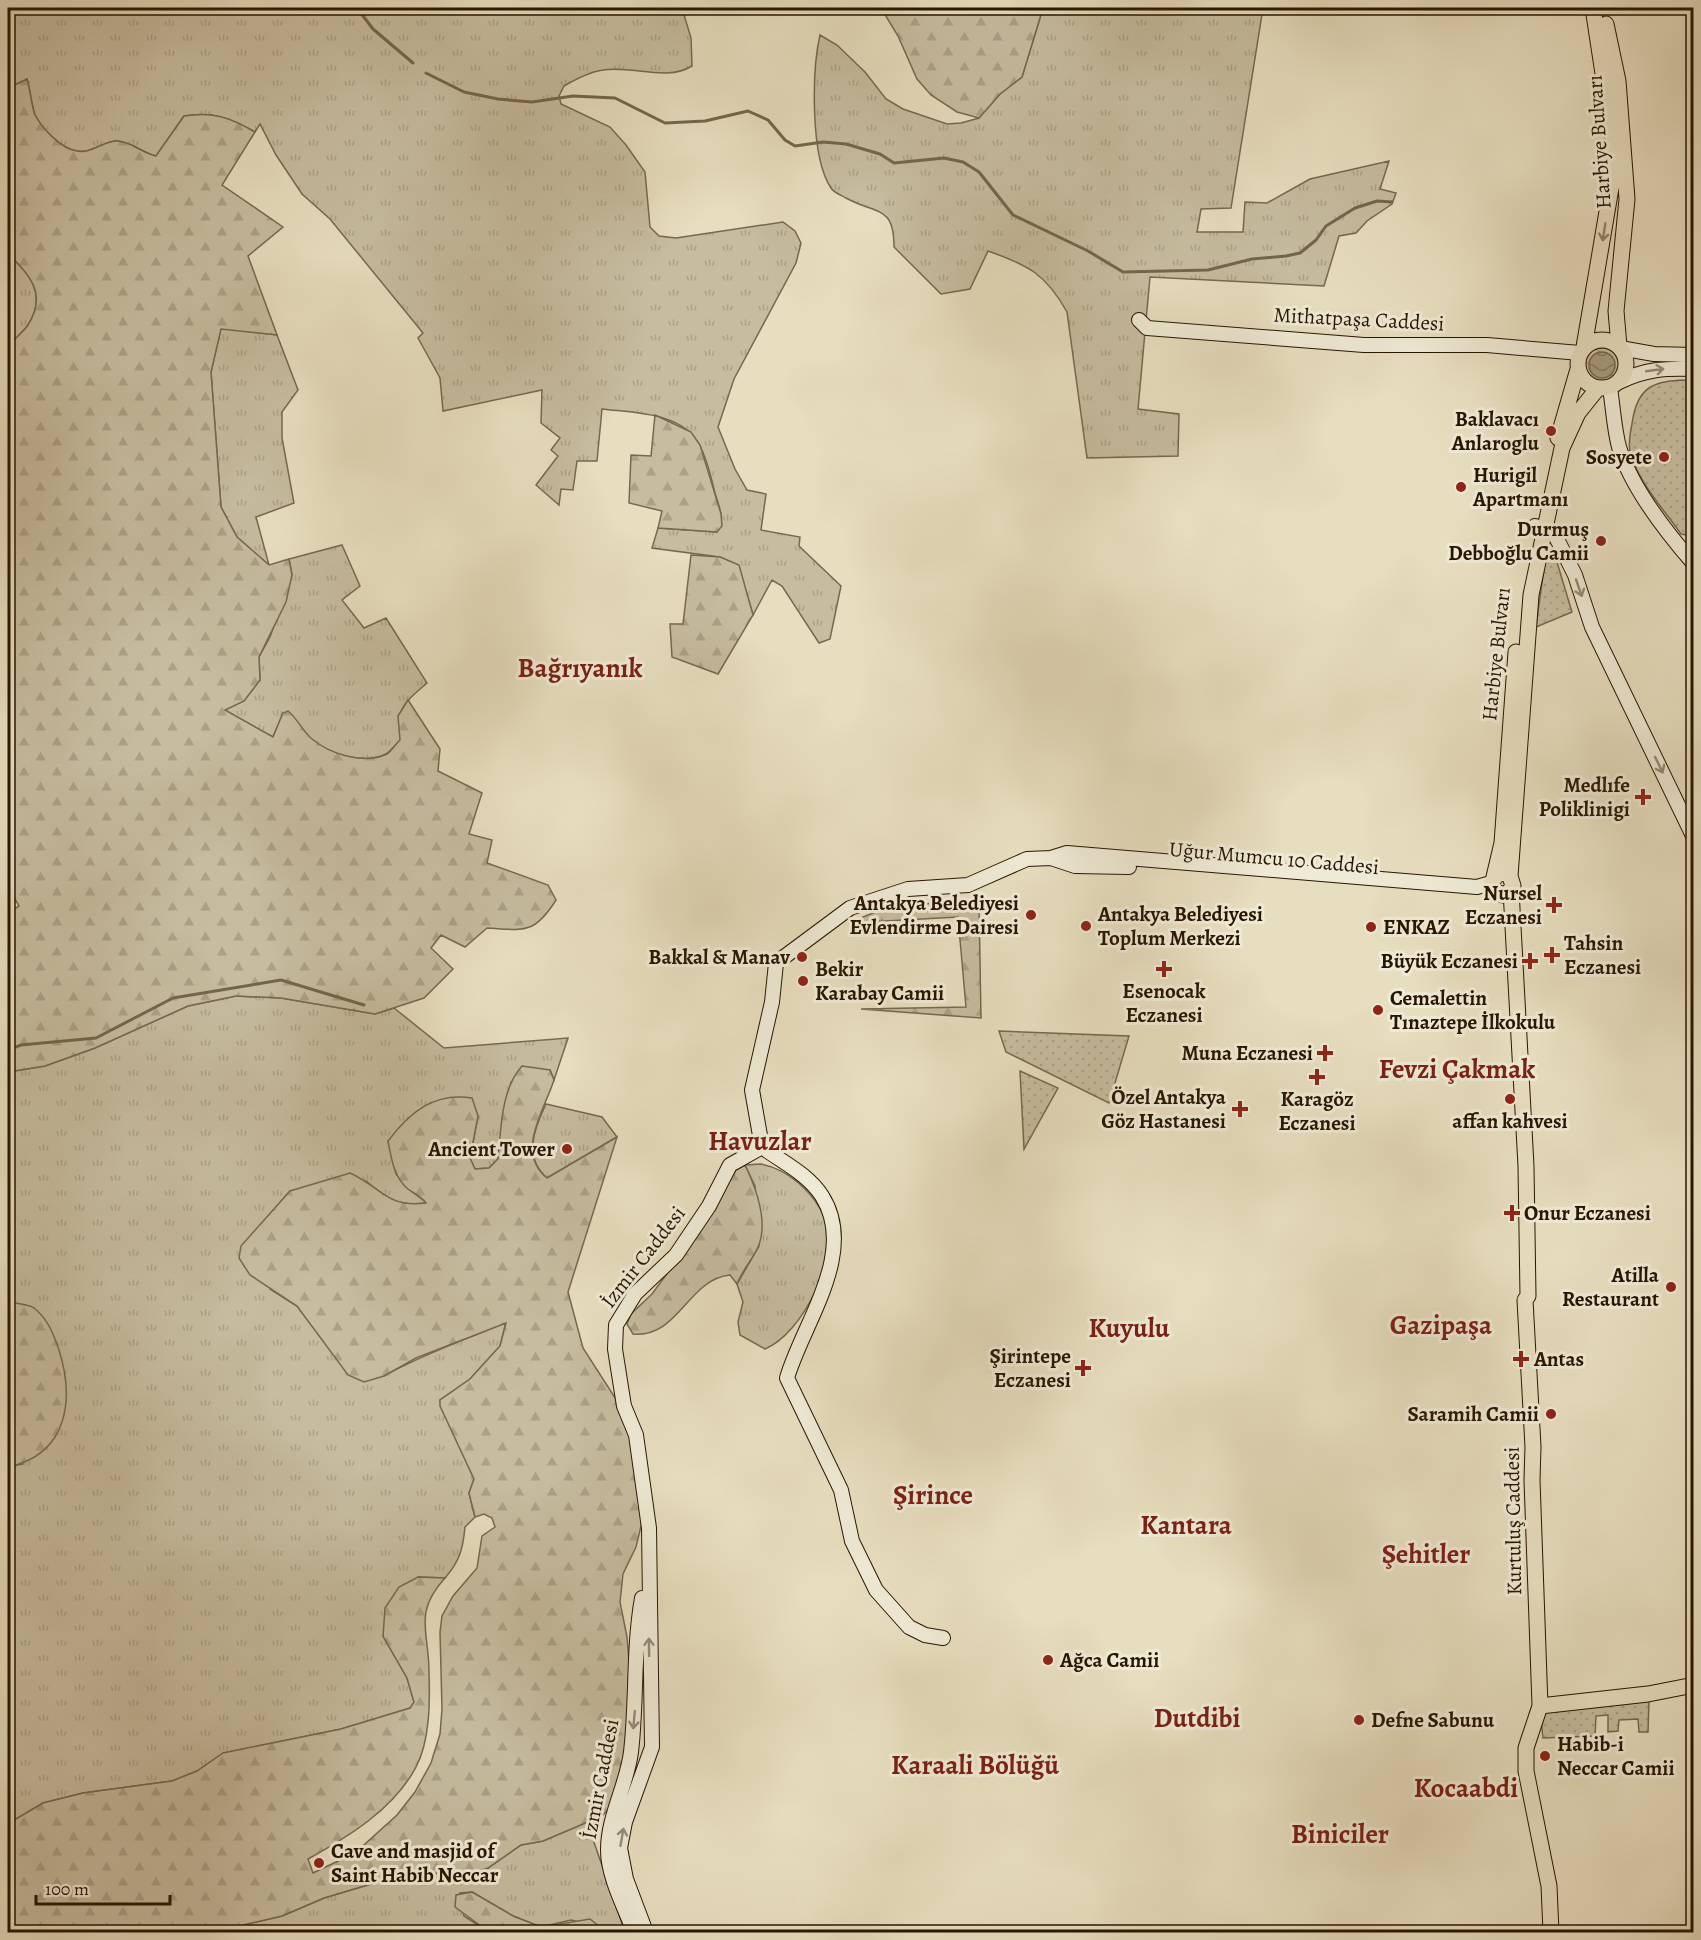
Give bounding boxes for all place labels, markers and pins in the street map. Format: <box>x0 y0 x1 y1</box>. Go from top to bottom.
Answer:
place label: Baklavacı Anlaroglu <box>1451 405 1540 457</box>
marker: Baklavacı Anlaroglu <box>1544 424 1558 438</box>
place label: Sosyete <box>1586 443 1652 471</box>
marker: Sosyete <box>1657 450 1671 464</box>
place label: Hurigil Apartmanı <box>1472 461 1568 513</box>
marker: Hurigil Apartmanı <box>1454 480 1468 494</box>
place label: Durmuş Debboğlu Camii <box>1448 515 1589 567</box>
marker: Durmuş Debboğlu Camii <box>1594 534 1608 548</box>
place label: Medlıfe Poliklinigi <box>1539 771 1630 823</box>
marker: Medlıfe Poliklinigi <box>1634 788 1652 806</box>
place label: Nursel Eczanesi <box>1465 879 1542 931</box>
place label: Antakya Belediyesi Evlendirme Dairesi <box>850 889 1019 941</box>
marker: Nursel Eczanesi <box>1547 898 1561 912</box>
place label: Antakya Belediyesi Toplum Merkezi <box>1097 900 1263 952</box>
marker: Antakya Belediyesi Evlendirme Dairesi <box>1024 908 1038 922</box>
place label: ENKAZ <box>1383 913 1450 941</box>
marker: Antakya Belediyesi Toplum Merkezi <box>1079 919 1093 933</box>
marker: ENKAZ <box>1364 920 1378 934</box>
place label: Tahsin Eczanesi <box>1564 929 1641 981</box>
place label: Bakkal & Manav <box>648 943 790 971</box>
place label: Büyük Eczanesi <box>1380 947 1518 975</box>
marker: Tahsin Eczanesi <box>1545 948 1559 962</box>
marker: Bakkal & Manav <box>795 950 809 964</box>
marker: Büyük Eczanesi <box>1523 954 1537 968</box>
place label: Bekir Karabay Camii <box>815 955 944 1007</box>
marker: Esenocak Eczanesi <box>1157 962 1171 976</box>
marker: Bekir Karabay Camii <box>796 974 810 988</box>
place label: Esenocak Eczanesi <box>1122 977 1206 1029</box>
place label: Cemalettin Tınaztepe İlkokulu <box>1390 984 1556 1036</box>
marker: Cemalettin Tınaztepe İlkokulu <box>1371 1003 1385 1017</box>
place label: Muna Eczanesi <box>1181 1039 1313 1067</box>
marker: Muna Eczanesi <box>1318 1046 1332 1060</box>
marker: Karagöz Eczanesi <box>1310 1070 1324 1084</box>
place label: Özel Antakya Göz Hastanesi <box>1101 1083 1227 1135</box>
place label: Karagöz Eczanesi <box>1278 1085 1356 1137</box>
marker: affan kahvesi <box>1503 1092 1517 1106</box>
marker: Özel Antakya Göz Hastanesi <box>1231 1100 1249 1118</box>
place label: affan kahvesi <box>1452 1107 1568 1135</box>
place label: Ancient Tower <box>427 1135 555 1163</box>
marker: Ancient Tower <box>560 1142 574 1156</box>
place label: Onur Eczanesi <box>1524 1199 1651 1227</box>
marker: Onur Eczanesi <box>1505 1206 1519 1220</box>
place label: Atilla Restaurant <box>1562 1261 1660 1313</box>
marker: Atilla Restaurant <box>1664 1280 1678 1294</box>
place label: Şirintepe Eczanesi <box>990 1342 1071 1394</box>
place label: Antas <box>1533 1345 1584 1373</box>
marker: Antas <box>1512 1350 1530 1368</box>
marker: Şirintepe Eczanesi <box>1076 1361 1090 1375</box>
place label: Saramih Camii <box>1408 1400 1539 1428</box>
marker: Saramih Camii <box>1544 1407 1558 1421</box>
place label: Ağca Camii <box>1059 1646 1159 1674</box>
marker: Ağca Camii <box>1041 1653 1055 1667</box>
place label: Defne Sabunu <box>1371 1706 1495 1734</box>
marker: Defne Sabunu <box>1352 1713 1366 1727</box>
place label: Habib-i Neccar Camii <box>1557 1730 1675 1782</box>
marker: Habib-i Neccar Camii <box>1538 1749 1552 1763</box>
place label: Cave and masjid of Saint Habib Neccar <box>331 1837 499 1889</box>
marker: Cave and masjid of Saint Habib Neccar <box>312 1856 326 1870</box>

